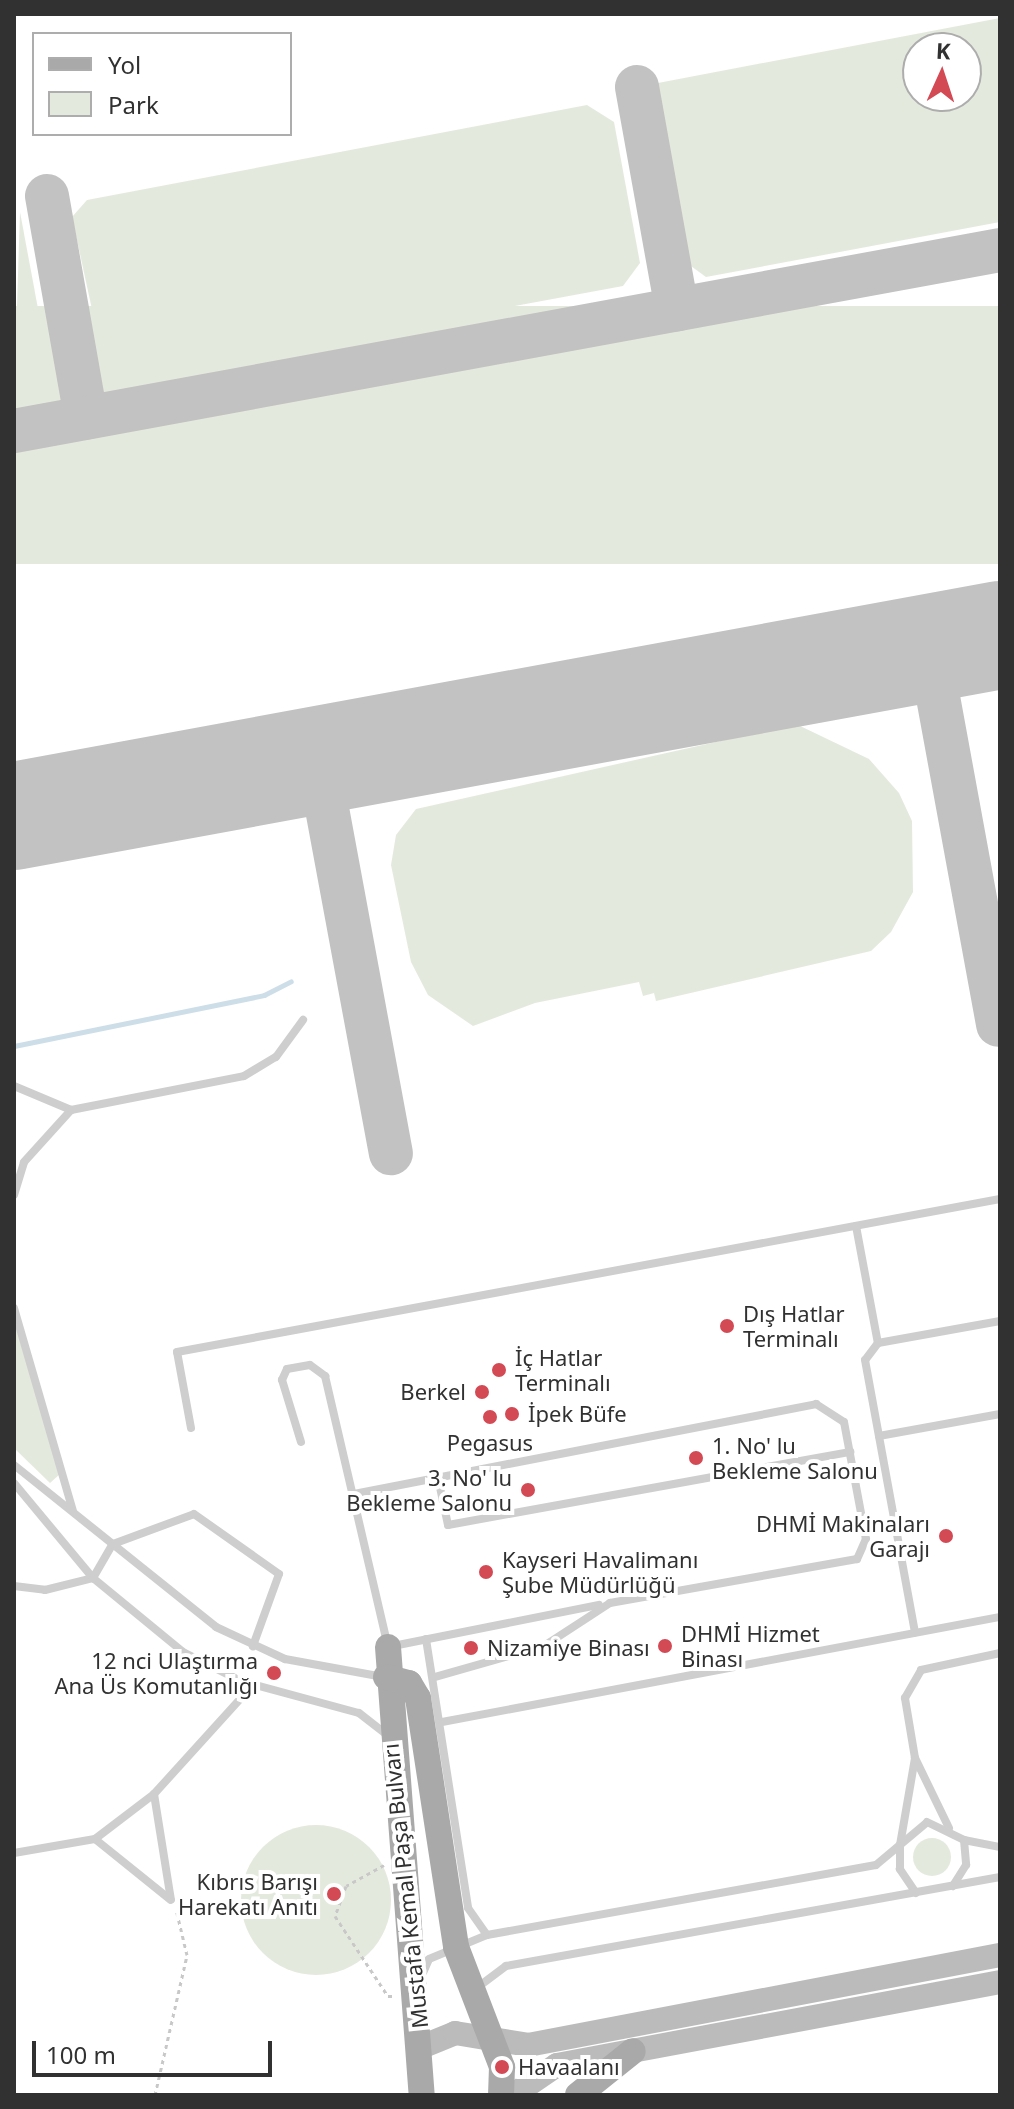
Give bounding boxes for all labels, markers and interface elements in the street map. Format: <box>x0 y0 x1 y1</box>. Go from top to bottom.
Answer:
legend <box>32 32 292 136</box>
north arrow <box>902 32 982 112</box>
text: K <box>935 35 951 65</box>
text: Yol <box>108 48 141 81</box>
text: Park <box>108 88 159 121</box>
place label: Dış Hatlar Terminalı <box>743 1300 845 1352</box>
marker: Dış Hatlar Terminalı <box>718 1317 736 1335</box>
place label: İç Hatlar Terminalı <box>515 1344 611 1396</box>
marker: İç Hatlar Terminalı <box>490 1361 508 1379</box>
place label: Berkel <box>400 1379 466 1405</box>
marker: Berkel <box>473 1383 491 1401</box>
place label: İpek Büfe <box>528 1401 627 1427</box>
marker: İpek Büfe <box>503 1405 521 1423</box>
marker: Pegasus <box>481 1408 499 1426</box>
place label: Pegasus <box>447 1430 533 1456</box>
place label: 1. No' lu Bekleme Salonu <box>712 1432 878 1484</box>
marker: 1. No' lu Bekleme Salonu <box>687 1449 705 1467</box>
place label: 3. No' lu Bekleme Salonu <box>346 1464 512 1516</box>
marker: 3. No' lu Bekleme Salonu <box>519 1481 537 1499</box>
place label: DHMİ Makinaları Garajı <box>756 1510 930 1562</box>
marker: DHMİ Makinaları Garajı <box>937 1527 955 1545</box>
place label: Kayseri Havalimanı Şube Müdürlüğü <box>502 1546 698 1598</box>
marker: Kayseri Havalimanı Şube Müdürlüğü <box>477 1563 495 1581</box>
place label: DHMİ Hizmet Binası <box>681 1620 820 1672</box>
place label: Nizamiye Binası <box>487 1635 650 1661</box>
marker: DHMİ Hizmet Binası <box>656 1637 674 1655</box>
marker: Nizamiye Binası <box>462 1639 480 1657</box>
place label: 12 nci Ulaştırma Ana Üs Komutanlığı <box>54 1647 258 1698</box>
marker: 12 nci Ulaştırma Ana Üs Komutanlığı <box>265 1664 283 1682</box>
street label: Mustafa Kemal Paşa Bulvarı <box>377 1742 433 2030</box>
place label: Kıbrıs Barışı Harekatı Anıtı <box>178 1868 318 1920</box>
marker: Kıbrıs Barışı Harekatı Anıtı <box>325 1885 343 1903</box>
scale bar <box>36 2025 276 2075</box>
text: 100 m <box>46 2038 116 2071</box>
place label: Havaalanı <box>518 2054 620 2080</box>
marker: Havaalanı <box>493 2058 511 2076</box>

